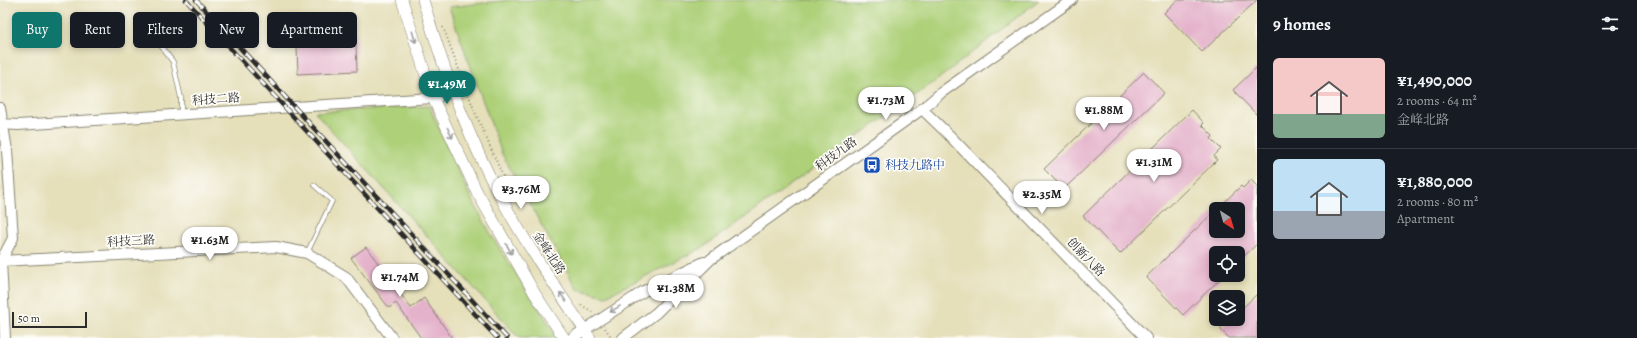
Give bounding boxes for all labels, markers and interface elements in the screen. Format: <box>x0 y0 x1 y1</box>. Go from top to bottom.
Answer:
chip: Buy <box>12 12 62 48</box>
chip: Rent <box>70 12 125 48</box>
chip: Filters <box>133 12 197 48</box>
chip: New <box>205 12 259 48</box>
chip: Apartment <box>267 12 357 48</box>
text: 9 homes <box>1273 13 1331 36</box>
icon: filters <box>1599 13 1621 35</box>
one-way arrow <box>411 31 418 44</box>
text: ¥1,490,000 <box>1397 69 1472 92</box>
pin: ¥1.49M <box>414 71 480 105</box>
icon: home <box>1305 74 1353 122</box>
text: ¥1.49M <box>428 75 466 92</box>
pin: ¥1.73M <box>853 87 919 121</box>
street label: 科技二路 <box>191 89 241 109</box>
text: ¥1.73M <box>867 91 905 108</box>
text: 2 rooms · 64 m² <box>1397 92 1477 109</box>
pin: ¥1.88M <box>1071 97 1137 131</box>
text: ¥1.88M <box>1084 101 1124 118</box>
text: 金峰北路 <box>1397 111 1449 128</box>
one-way arrow <box>447 127 454 139</box>
street label: 科技九路 <box>812 133 860 175</box>
pin: ¥1.31M <box>1121 149 1187 183</box>
text: ¥1.31M <box>1136 153 1172 170</box>
bus stop icon: 科技九路中 <box>862 155 882 175</box>
place label: 科技九路中 <box>885 157 945 173</box>
text: ¥1,880,000 <box>1397 170 1473 193</box>
icon: home <box>1305 175 1353 223</box>
pin: ¥3.76M <box>488 176 554 210</box>
text: ¥3.76M <box>501 180 541 197</box>
pin: ¥2.35M <box>1009 181 1075 215</box>
text: ¥2.35M <box>1022 185 1062 202</box>
text: 2 rooms · 80 m² <box>1397 193 1478 210</box>
north arrow <box>1209 202 1245 238</box>
map controls <box>1209 202 1245 326</box>
text: Apartment <box>1397 210 1455 227</box>
pin: ¥1.63M <box>177 227 243 261</box>
street label: 金峰北路 <box>529 229 569 277</box>
text: ¥1.63M <box>191 231 229 248</box>
street label: 科技三路 <box>107 232 155 250</box>
street label: 创新八路 <box>1064 234 1108 280</box>
one-way arrow <box>506 243 514 255</box>
button: locate <box>1209 246 1245 282</box>
pin: ¥1.74M <box>367 264 433 298</box>
text: ¥1.74M <box>381 268 419 285</box>
pin: ¥1.38M <box>643 275 709 309</box>
text: ¥1.38M <box>657 279 695 296</box>
button: layers <box>1209 290 1245 326</box>
one-way arrow <box>559 292 567 303</box>
one-way arrow <box>610 305 621 313</box>
scale bar <box>12 310 87 329</box>
text: 50 m <box>18 311 40 326</box>

